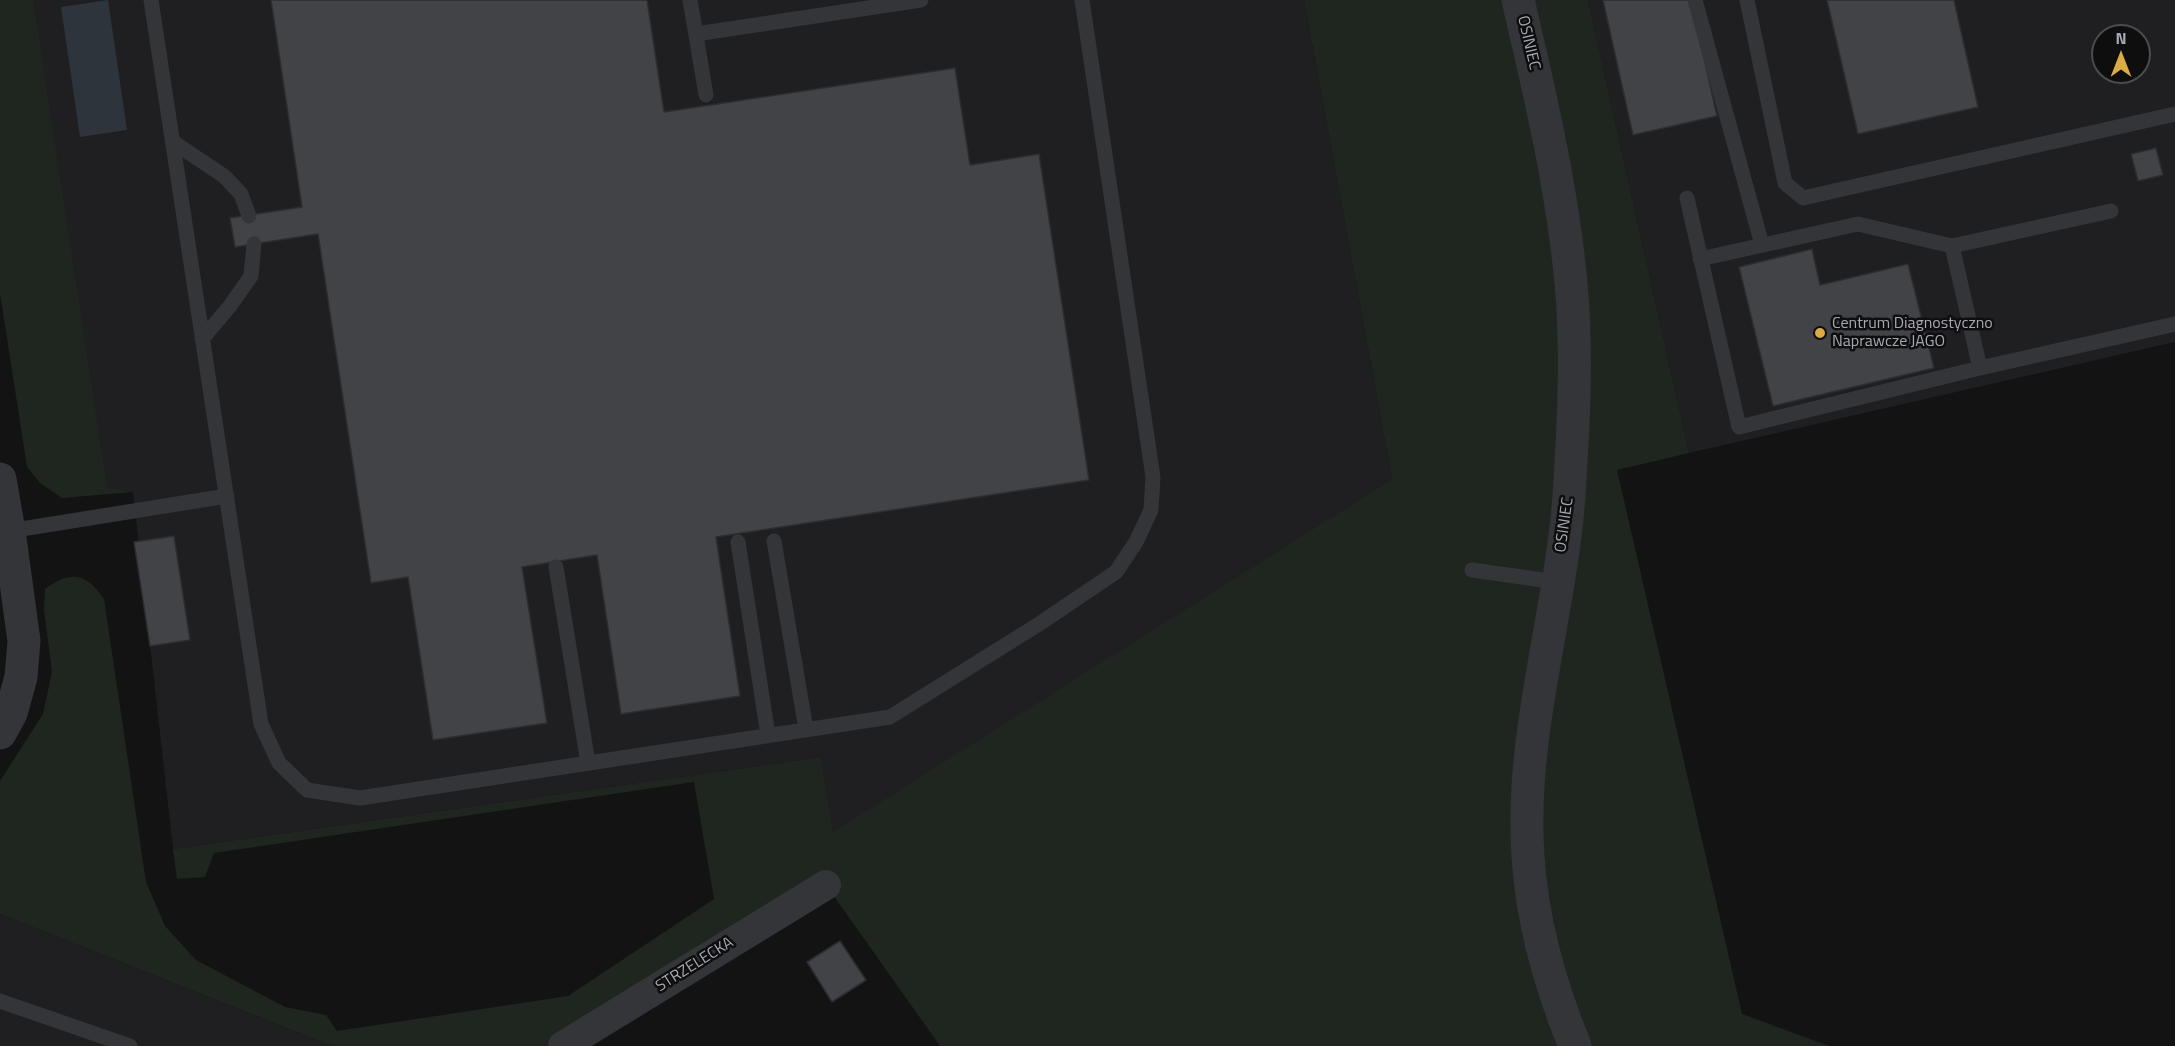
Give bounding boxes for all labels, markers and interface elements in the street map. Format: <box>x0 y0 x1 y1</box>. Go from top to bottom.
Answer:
street label: OSINIEC <box>1512 14 1544 72</box>
north arrow <box>2091 24 2151 84</box>
text: N <box>2115 26 2127 50</box>
place label: Centrum Diagnostyczno Naprawcze JAGO <box>1832 314 1993 352</box>
marker: Centrum Diagnostyczno Naprawcze JAGO <box>1813 326 1827 340</box>
street label: OSINIEC <box>1552 496 1578 554</box>
street label: STRZELECKA <box>653 934 737 996</box>

